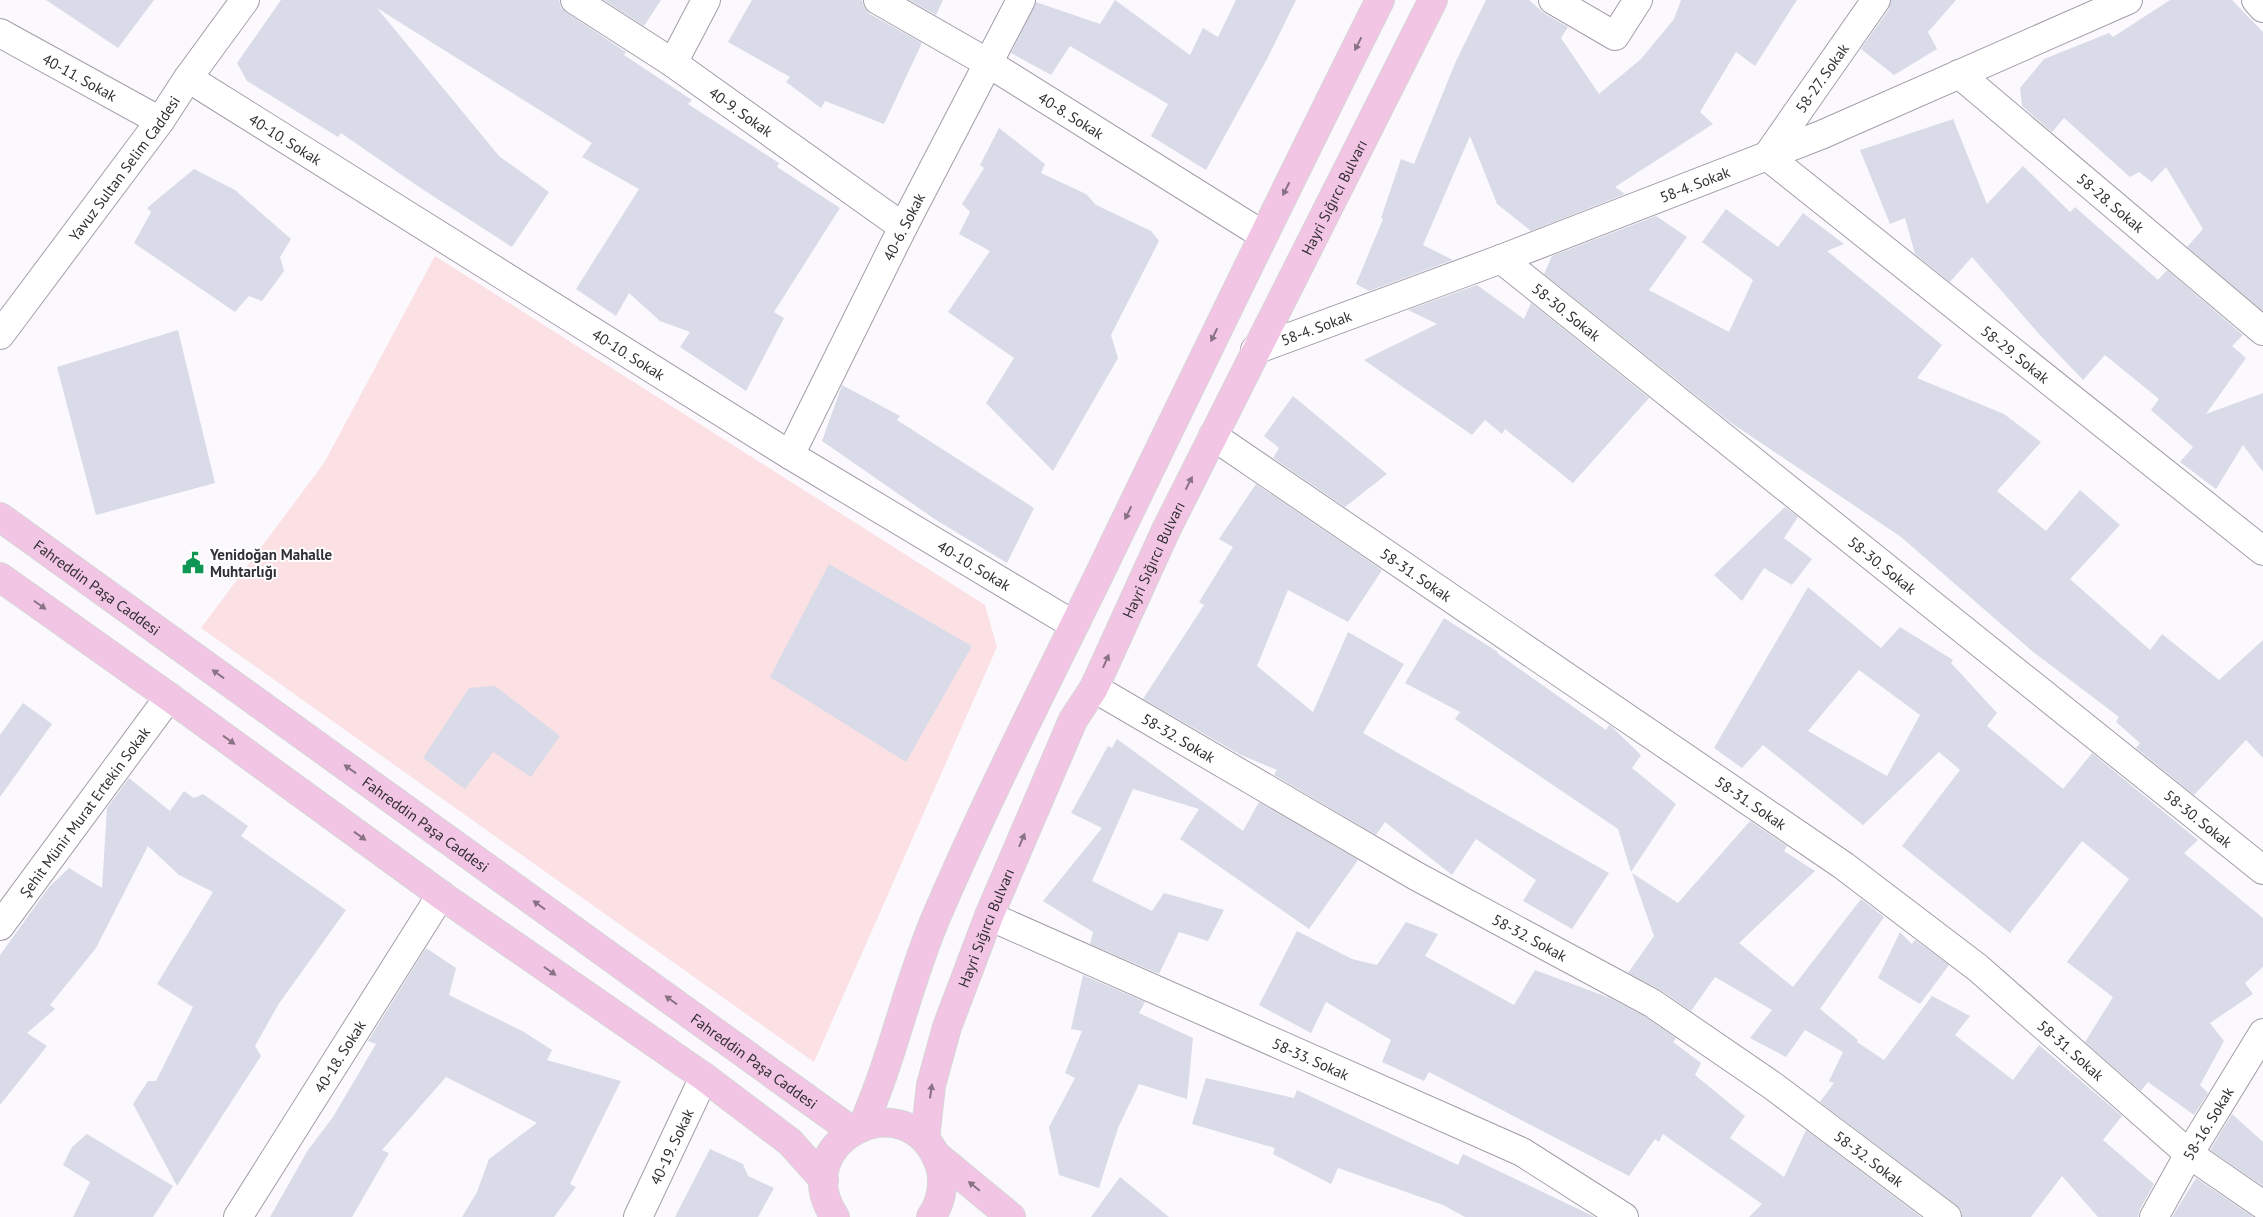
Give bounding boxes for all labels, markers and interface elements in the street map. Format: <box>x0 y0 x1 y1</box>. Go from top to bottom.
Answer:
one-way arrow <box>1354 36 1362 51</box>
street label: 58-27. Sokak <box>1791 39 1853 116</box>
street label: 40-11. Sokak <box>39 49 121 105</box>
street label: 40-9. Sokak <box>705 82 777 141</box>
street label: 40-8. Sokak <box>1035 87 1108 143</box>
street label: Yavuz Sultan Selim Caddesi <box>64 92 184 244</box>
street label: 40-10. Sokak <box>246 109 326 169</box>
street label: Hayri Sığırcı Bulvarı <box>1297 136 1371 258</box>
street label: 58-4. Sokak <box>1657 161 1733 206</box>
street label: 58-28. Sokak <box>2074 169 2149 237</box>
one-way arrow <box>1281 182 1289 196</box>
street label: 40-6. Sokak <box>878 189 929 264</box>
street label: 58-30. Sokak <box>1529 278 1605 345</box>
street label: 58-4. Sokak <box>1278 305 1355 349</box>
street label: 58-29. Sokak <box>1978 321 2054 387</box>
street label: 40-10. Sokak <box>589 324 669 384</box>
one-way arrow <box>1210 328 1218 342</box>
one-way arrow <box>1185 475 1193 490</box>
street label: Hayri Sığırcı Bulvarı <box>1118 498 1188 621</box>
one-way arrow <box>1124 506 1132 520</box>
street label: 58-30. Sokak <box>1845 532 1921 598</box>
street label: Fahreddin Paşa Caddesi <box>30 535 164 639</box>
street label: 40-10. Sokak <box>934 536 1015 595</box>
street label: 58-31. Sokak <box>1377 544 1456 606</box>
place label: Yenidoğan Mahalle Muhtarlığı <box>209 545 333 581</box>
public building icon: Yenidoğan Mahalle Muhtarlığı <box>180 550 206 576</box>
one-way arrow <box>33 600 47 610</box>
one-way arrow <box>1102 654 1110 668</box>
one-way arrow <box>211 669 225 679</box>
street label: 58-32. Sokak <box>1138 709 1220 767</box>
street label: Şehit Münir Murat Ertekin Sokak <box>15 722 154 901</box>
one-way arrow <box>222 735 236 745</box>
one-way arrow <box>343 764 357 774</box>
street label: Fahreddin Paşa Caddesi <box>359 772 493 876</box>
street label: 58-31. Sokak <box>1712 772 1791 834</box>
street label: 58-30. Sokak <box>2161 785 2237 852</box>
one-way arrow <box>354 831 367 841</box>
one-way arrow <box>1018 833 1026 847</box>
street label: Hayri Sığırcı Bulvarı <box>953 865 1018 990</box>
one-way arrow <box>532 900 546 910</box>
street label: 58-32. Sokak <box>1489 909 1571 965</box>
one-way arrow <box>543 966 557 976</box>
one-way arrow <box>664 995 678 1005</box>
street label: Fahreddin Paşa Caddesi <box>687 1009 822 1113</box>
street label: 40-18. Sokak <box>309 1016 370 1096</box>
street label: 58-31. Sokak <box>2034 1016 2109 1085</box>
street label: 58-33. Sokak <box>1269 1033 1353 1084</box>
one-way arrow <box>927 1082 935 1098</box>
street label: 58-16. Sokak <box>2178 1083 2238 1163</box>
street label: 40-19. Sokak <box>645 1105 698 1188</box>
street label: 58-32. Sokak <box>1831 1126 1908 1191</box>
one-way arrow <box>968 1180 980 1192</box>

